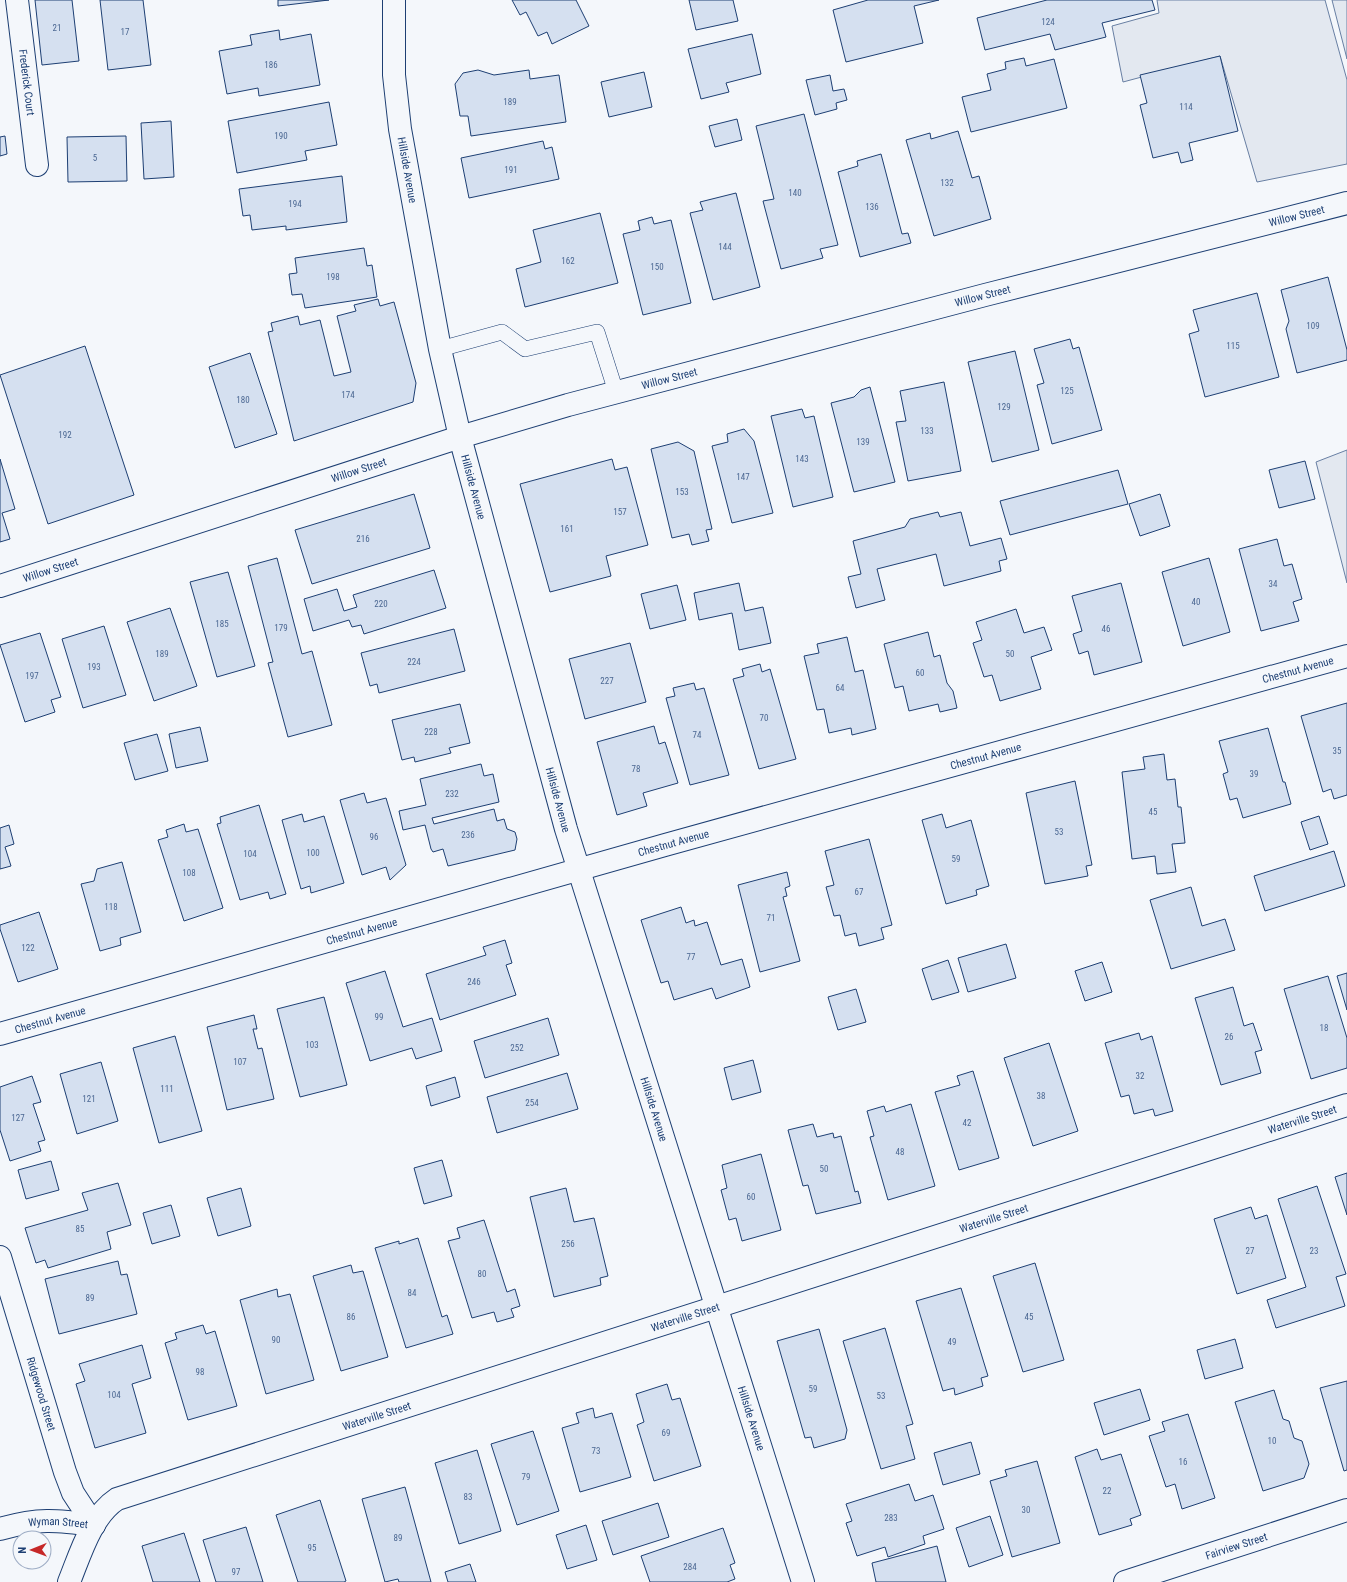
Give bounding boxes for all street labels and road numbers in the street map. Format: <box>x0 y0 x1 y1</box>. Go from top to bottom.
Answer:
street label: Frederick Court <box>17 49 37 116</box>
street label: Hillside Avenue <box>395 136 420 204</box>
street label: Willow Street <box>1267 202 1326 229</box>
street label: Willow Street <box>953 282 1012 309</box>
street label: Willow Street <box>640 365 699 392</box>
street label: Hillside Avenue <box>459 453 489 521</box>
street label: Willow Street <box>330 455 388 485</box>
street label: Willow Street <box>21 555 80 585</box>
street label: Chestnut Avenue <box>1261 654 1335 686</box>
street label: Chestnut Avenue <box>949 740 1023 772</box>
street label: Hillside Avenue <box>543 766 573 834</box>
street label: Chestnut Avenue <box>636 827 710 859</box>
street label: Chestnut Avenue <box>325 915 399 947</box>
street label: Chestnut Avenue <box>13 1004 87 1036</box>
street label: Hillside Avenue <box>638 1075 670 1143</box>
street label: Waterville Street <box>1266 1102 1338 1136</box>
street label: Waterville Street <box>958 1201 1030 1235</box>
street label: Waterville Street <box>649 1300 721 1334</box>
street label: Ridgewood Street <box>24 1355 59 1432</box>
street label: Hillside Avenue <box>735 1384 768 1452</box>
street label: Waterville Street <box>341 1399 412 1433</box>
street label: Wyman Street <box>27 1514 89 1531</box>
street label: Fairview Street <box>1204 1530 1269 1562</box>

